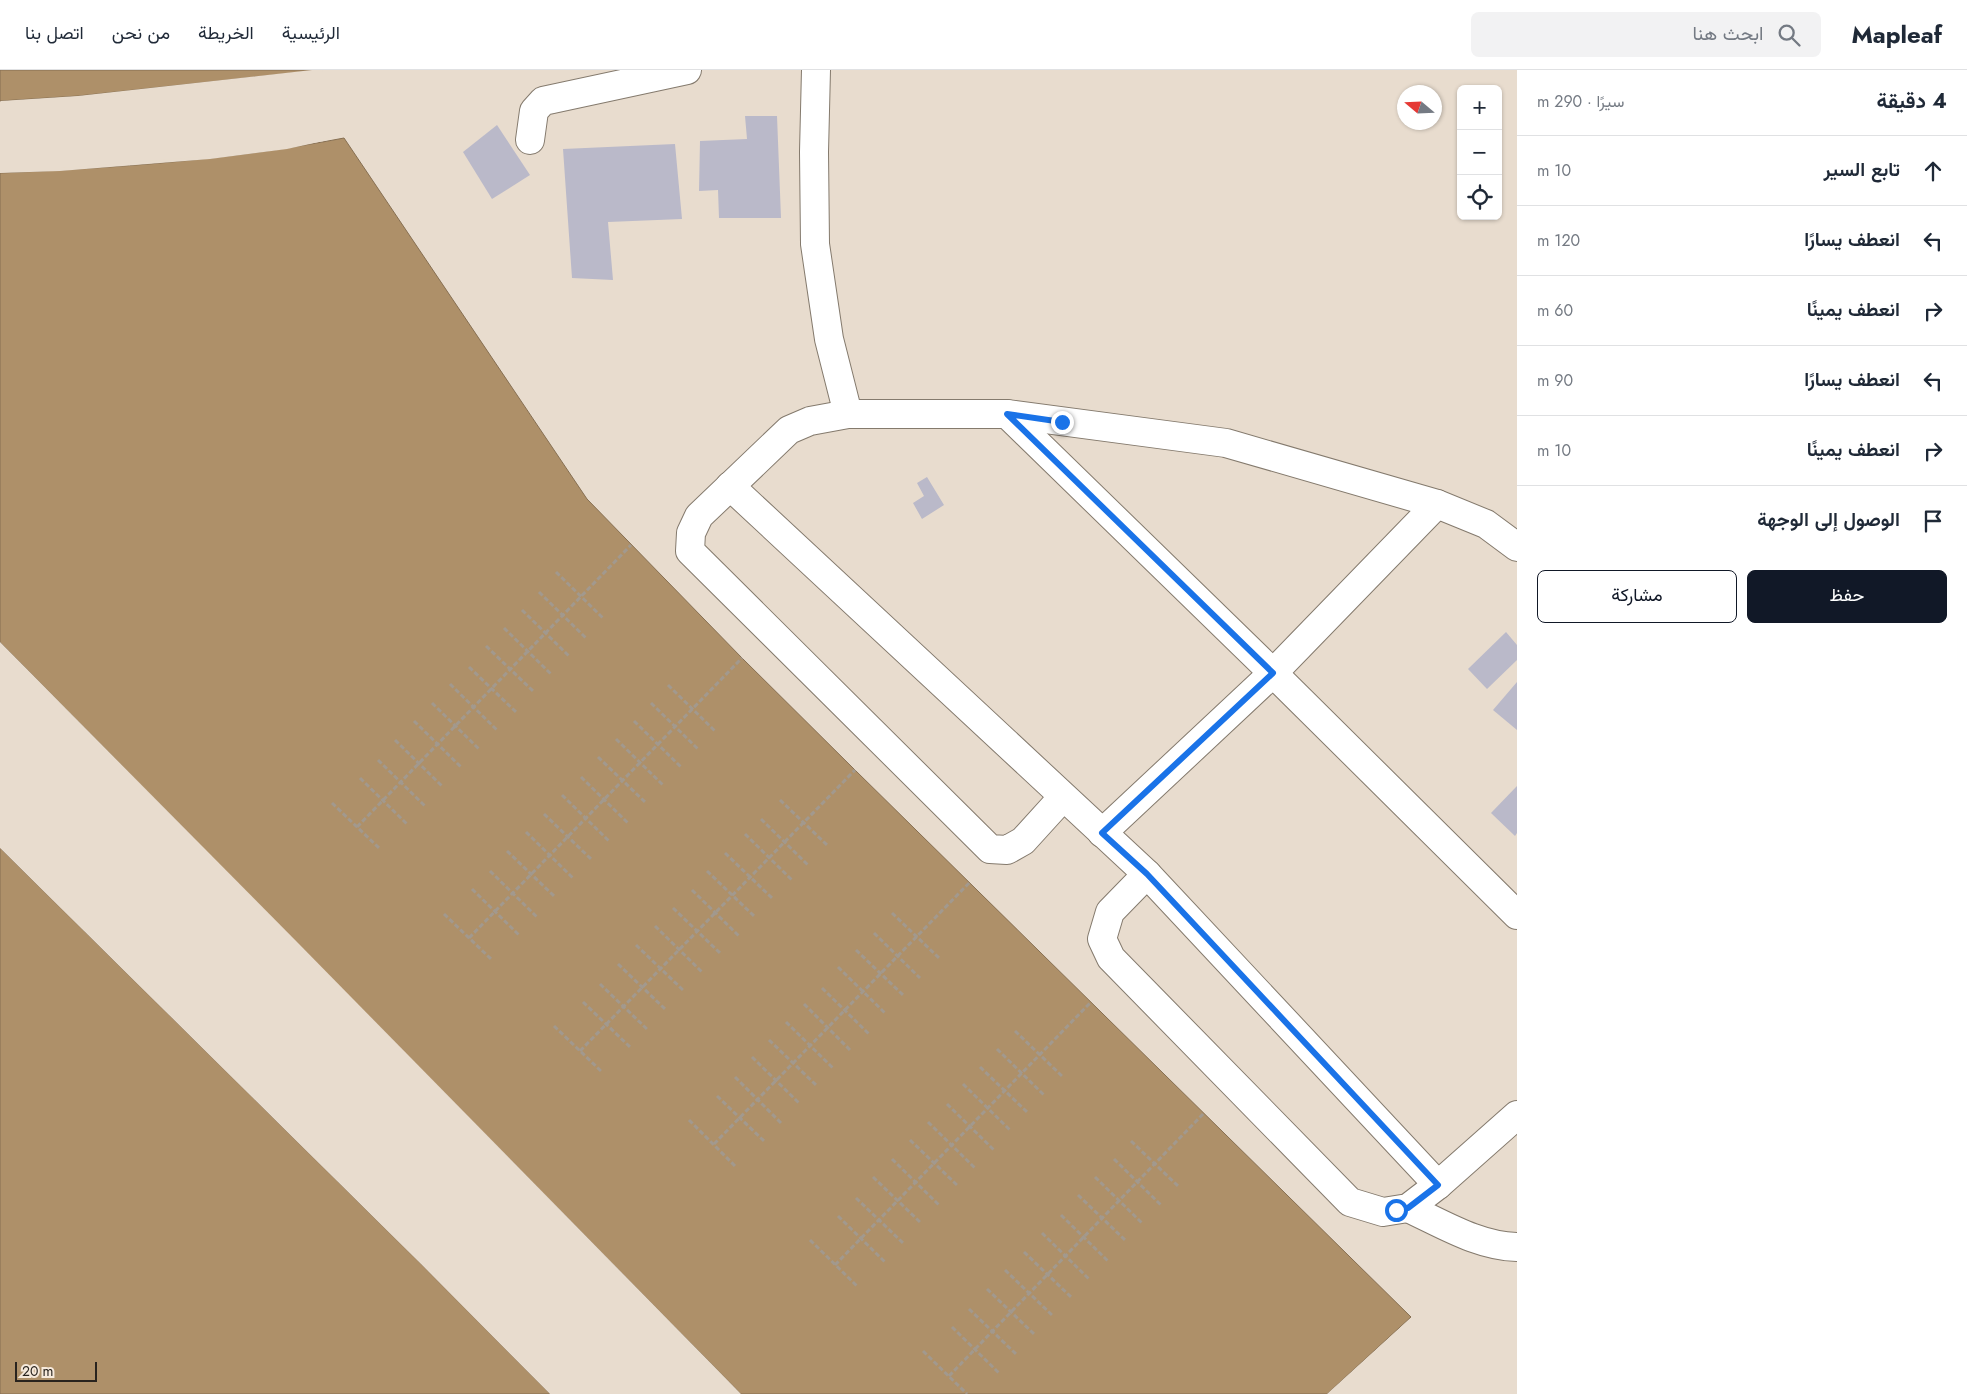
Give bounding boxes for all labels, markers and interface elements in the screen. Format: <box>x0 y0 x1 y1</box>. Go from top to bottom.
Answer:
search box <box>1471 12 1821 57</box>
text: Mapleaf <box>1851 17 1942 52</box>
text: اتصل بنا <box>25 20 84 46</box>
text: من نحن <box>112 20 170 46</box>
text: الخريطة <box>198 20 254 46</box>
text: الرئيسية <box>282 20 340 46</box>
text: ابحث هنا <box>1693 20 1763 47</box>
icon: search <box>1775 21 1803 49</box>
north arrow <box>1397 85 1442 130</box>
map controls <box>1457 85 1502 220</box>
button: + <box>1457 85 1502 130</box>
text: 4 دقيقة <box>1877 86 1947 116</box>
text: سيرًا · 290 m <box>1537 90 1624 113</box>
button: − <box>1457 130 1502 175</box>
text: تابع السير <box>1823 156 1900 183</box>
icon: ahead <box>1919 157 1947 185</box>
text: 10 m <box>1537 159 1571 182</box>
button: locate <box>1457 175 1502 220</box>
text: انعطف يسارًا <box>1804 226 1900 253</box>
icon: left <box>1919 227 1947 255</box>
text: 120 m <box>1537 229 1580 252</box>
text: انعطف يمينًا <box>1807 296 1900 323</box>
icon: right <box>1919 297 1947 325</box>
text: 60 m <box>1537 299 1573 322</box>
text: انعطف يسارًا <box>1804 366 1900 393</box>
icon: left <box>1919 367 1947 395</box>
text: 90 m <box>1537 369 1573 392</box>
route end <box>1051 411 1074 434</box>
text: انعطف يمينًا <box>1807 436 1900 463</box>
icon: right <box>1919 437 1947 465</box>
text: 10 m <box>1537 439 1571 462</box>
text: الوصول إلى الوجهة <box>1757 506 1900 533</box>
icon: arrive <box>1919 507 1947 535</box>
button: مشاركة <box>1537 570 1737 623</box>
button: حفظ <box>1747 570 1947 623</box>
route start <box>1385 1199 1408 1222</box>
scale bar <box>15 1359 98 1382</box>
text: 20 m <box>22 1361 54 1381</box>

